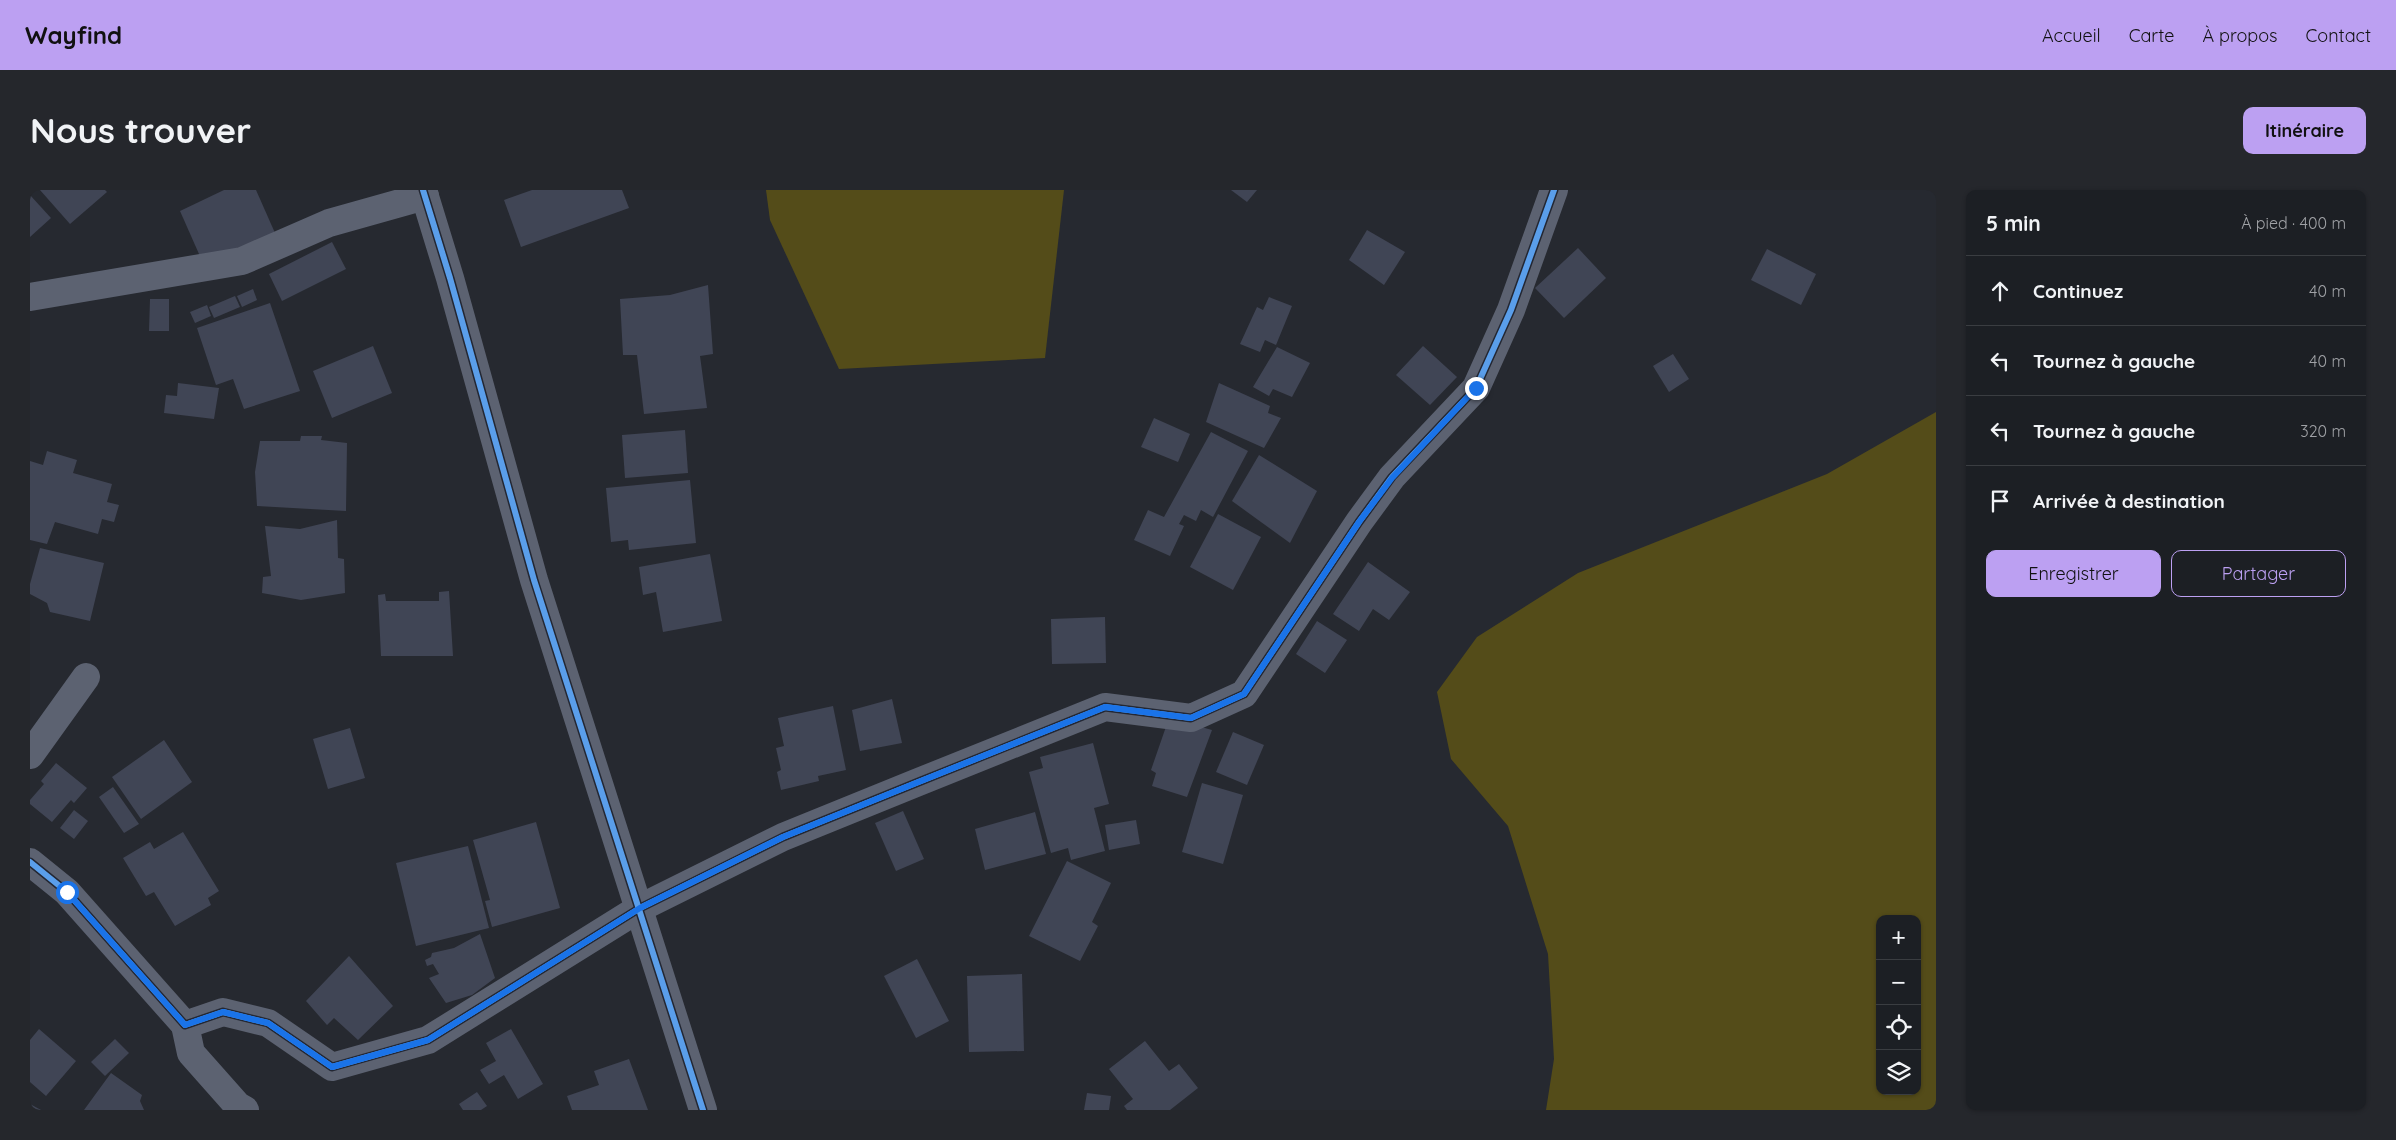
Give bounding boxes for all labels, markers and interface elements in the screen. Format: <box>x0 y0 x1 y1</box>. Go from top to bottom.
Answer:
text: Wayfind <box>25 20 122 50</box>
text: Accueil <box>2042 24 2101 47</box>
text: Carte <box>2129 24 2174 47</box>
text: À propos <box>2202 24 2278 47</box>
text: Contact <box>2306 24 2371 47</box>
button: Itinéraire <box>2243 107 2366 154</box>
text: Nous trouver <box>30 108 251 152</box>
text: 5 min <box>1986 210 2041 236</box>
text: À pied · 400 m <box>2241 213 2346 233</box>
icon: ahead <box>1986 277 2014 305</box>
text: Continuez <box>2033 279 2123 303</box>
text: 40 m <box>2309 281 2346 301</box>
icon: left <box>1986 347 2014 375</box>
text: Tournez à gauche <box>2033 349 2195 373</box>
text: 40 m <box>2309 351 2346 371</box>
route end <box>1465 377 1488 400</box>
icon: left <box>1986 417 2014 445</box>
text: Tournez à gauche <box>2033 419 2195 443</box>
text: 320 m <box>2300 421 2346 441</box>
icon: arrive <box>1986 487 2014 515</box>
text: Arrivée à destination <box>2033 489 2225 513</box>
button: Enregistrer <box>1986 550 2161 597</box>
button: Partager <box>2171 550 2346 597</box>
route start <box>56 881 79 904</box>
map controls <box>1876 915 1921 1095</box>
button: + <box>1876 915 1921 960</box>
button: − <box>1876 960 1921 1005</box>
button: locate <box>1876 1005 1921 1050</box>
button: layers <box>1876 1050 1921 1095</box>

